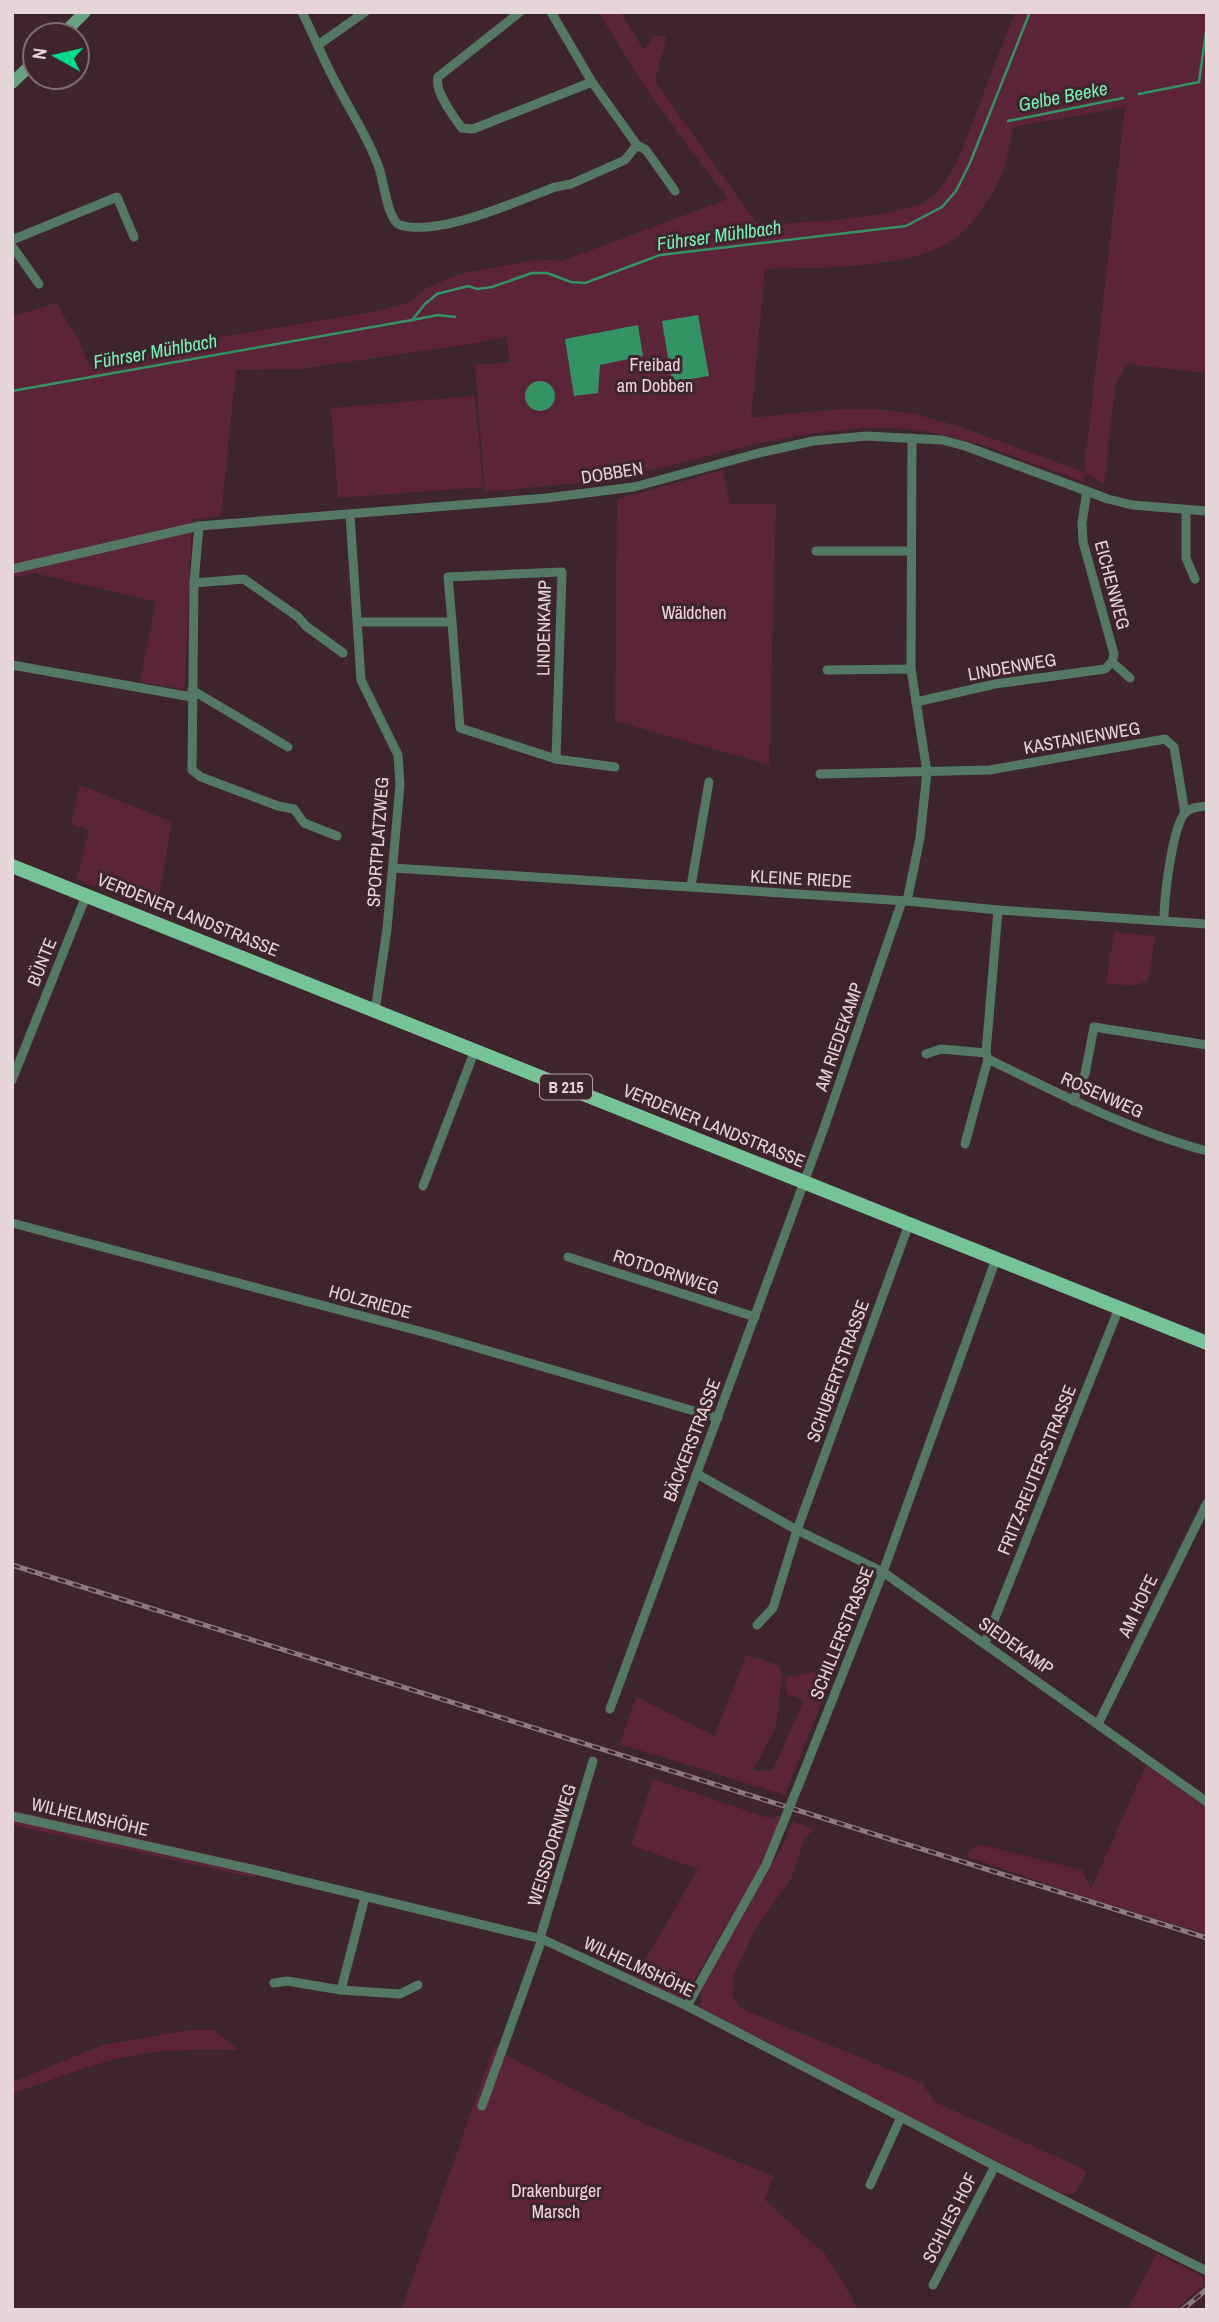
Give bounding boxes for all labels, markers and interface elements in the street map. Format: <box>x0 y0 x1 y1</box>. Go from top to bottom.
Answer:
north arrow <box>21 21 91 91</box>
text: N <box>26 46 53 61</box>
water label: Gelbe Beeke <box>1016 75 1110 117</box>
water label: Führser Mühlbach <box>655 213 783 257</box>
water label: Führser Mühlbach <box>91 327 219 375</box>
park label: Freibad am Dobben <box>617 352 693 398</box>
street label: DOBBEN <box>579 455 645 490</box>
street label: EICHENWEG <box>1089 538 1136 632</box>
street label: LINDENKAMP <box>530 580 557 676</box>
park label: Wäldchen <box>661 600 727 625</box>
street label: LINDENWEG <box>966 646 1058 687</box>
street label: KASTANIENWEG <box>1022 715 1142 760</box>
street label: SPORTPLATZWEG <box>360 776 395 908</box>
street label: KLEINE RIEDE <box>750 863 852 894</box>
street label: VERDENER LANDSTRASSE <box>93 867 283 963</box>
street label: BÜNTE <box>21 934 62 990</box>
street label: AM RIEDEKAMP <box>808 979 869 1095</box>
street label: ROSENWEG <box>1057 1065 1147 1124</box>
road number: B 215 <box>540 1074 592 1100</box>
street label: VERDENER LANDSTRASSE <box>619 1078 809 1174</box>
street label: ROTDORNWEG <box>610 1243 722 1300</box>
street label: HOLZRIEDE <box>326 1279 414 1325</box>
street label: SCHUBERTSTRASSE <box>800 1296 875 1446</box>
street label: BÄCKERSTRASSE <box>657 1375 726 1505</box>
street label: FRITZ-REUTER-STRASSE <box>991 1381 1082 1559</box>
street label: SCHILLERSTRASSE <box>804 1563 880 1703</box>
street label: AM HOFE <box>1111 1570 1164 1642</box>
street label: SIEDEKAMP <box>974 1611 1059 1681</box>
street label: WEISSDORNWEG <box>521 1781 582 1909</box>
street label: WILHELMSHÖHE <box>29 1791 151 1842</box>
street label: WILHELMSHÖHE <box>580 1930 699 2003</box>
street label: SCHLIES HOF <box>916 2168 983 2267</box>
park label: Drakenburger Marsch <box>511 2178 601 2224</box>

